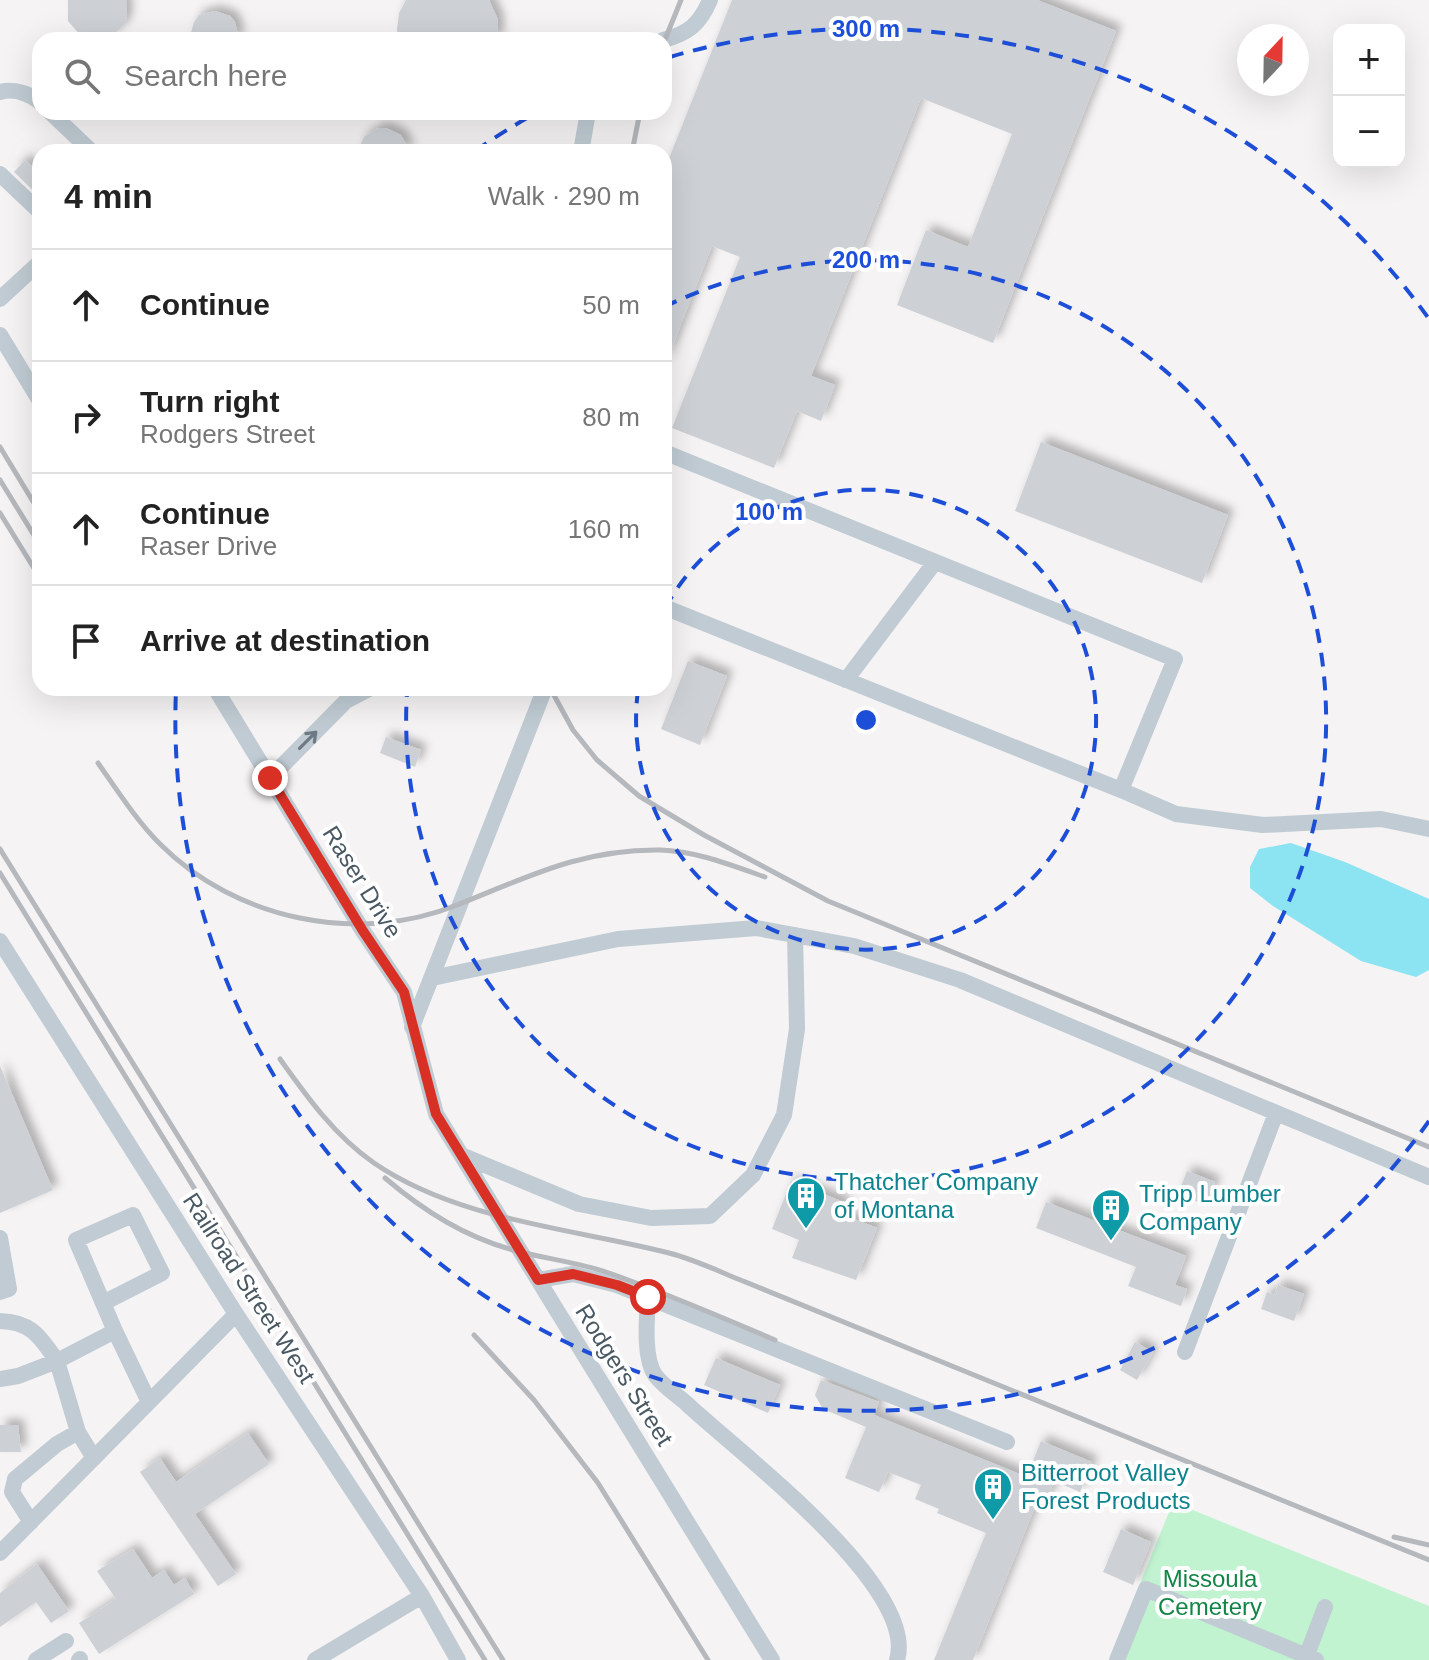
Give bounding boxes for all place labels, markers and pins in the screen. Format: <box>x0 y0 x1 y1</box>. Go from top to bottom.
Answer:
centre of rings <box>852 706 880 734</box>
place label: Thatcher Company of Montana <box>834 1168 1038 1223</box>
building icon: Thatcher Company of Montana <box>785 1175 827 1230</box>
place label: Tripp Lumber Company <box>1139 1180 1281 1235</box>
building icon: Tripp Lumber Company <box>1090 1187 1132 1242</box>
place label: Bitterroot Valley Forest Products <box>1021 1459 1190 1514</box>
building icon: Bitterroot Valley Forest Products <box>972 1466 1014 1521</box>

